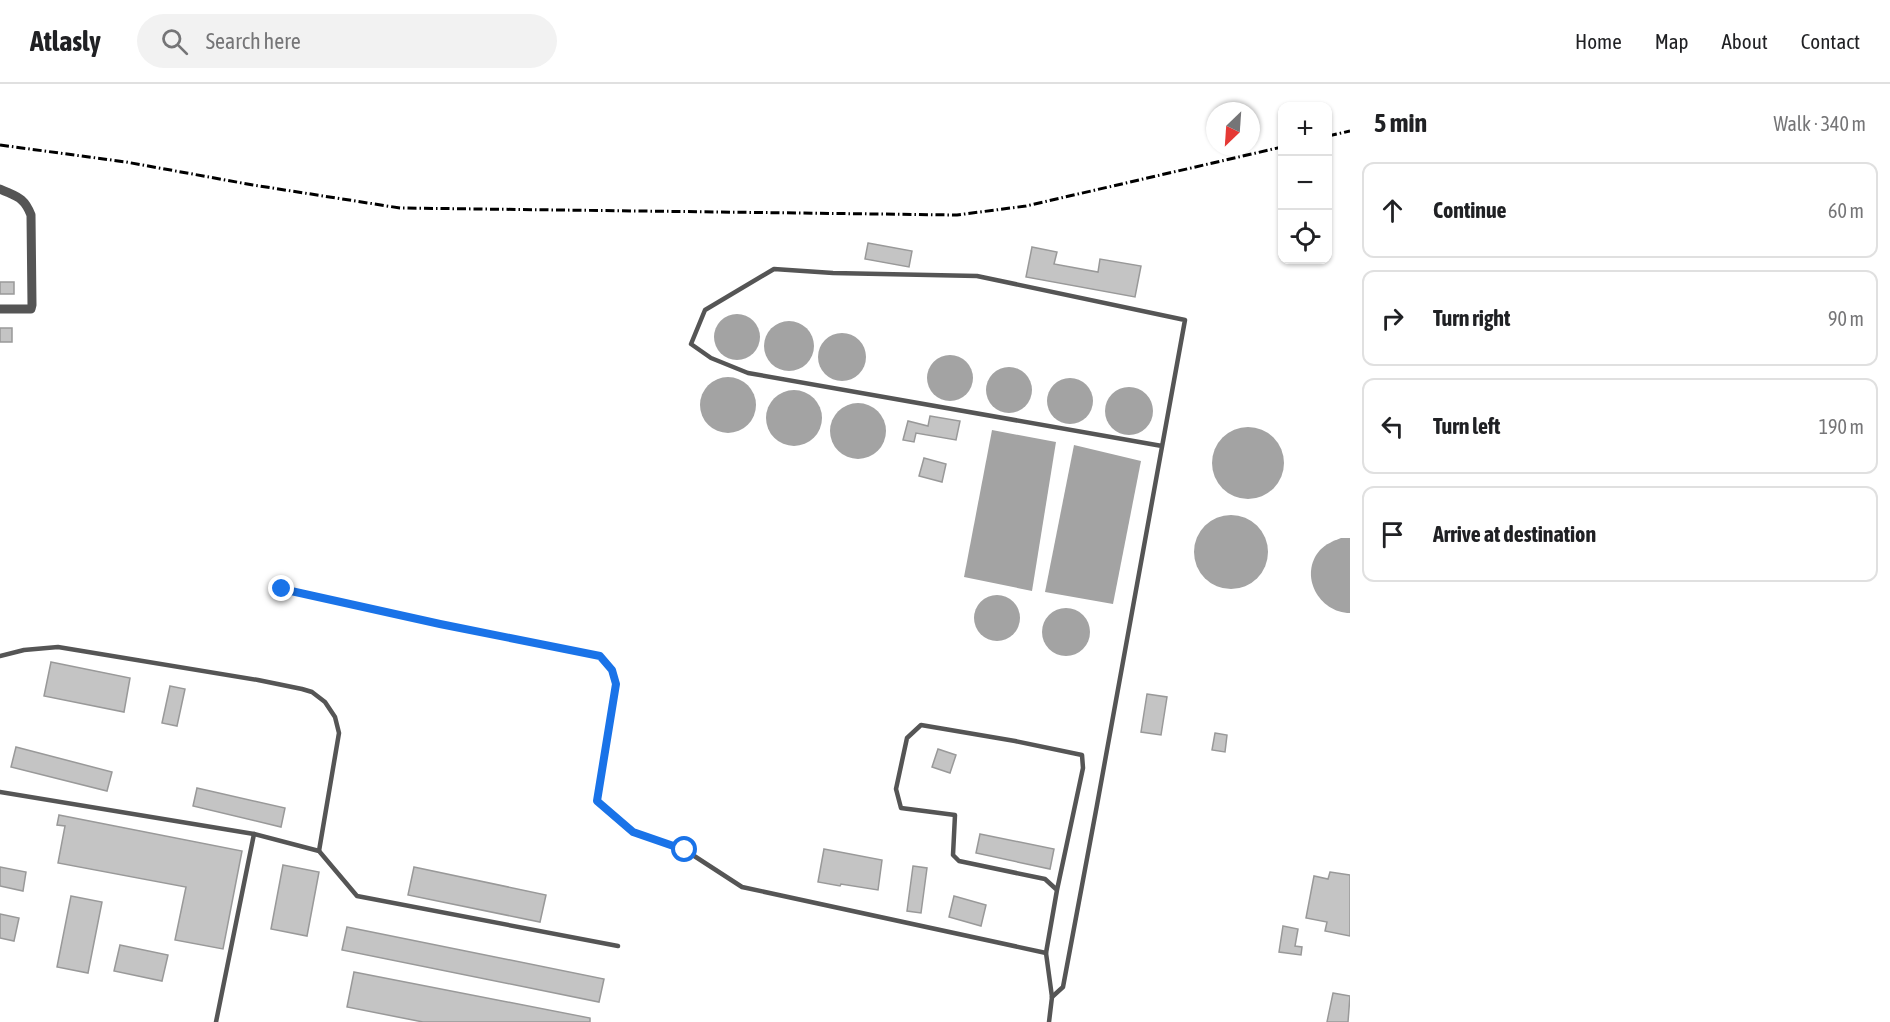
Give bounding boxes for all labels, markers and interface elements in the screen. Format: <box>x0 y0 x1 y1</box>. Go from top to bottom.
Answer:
search box <box>137 14 557 68</box>
text: Atlasly <box>30 25 101 57</box>
icon: search <box>158 25 191 58</box>
text: Search here <box>206 28 301 54</box>
text: Home <box>1575 29 1622 53</box>
text: Map <box>1655 29 1689 53</box>
text: About <box>1722 29 1768 53</box>
text: Contact <box>1801 29 1860 53</box>
north arrow <box>1206 102 1260 156</box>
map controls <box>1278 102 1332 264</box>
button: + <box>1278 102 1332 156</box>
text: 5 min <box>1374 108 1427 138</box>
text: Walk · 340 m <box>1774 112 1866 135</box>
button: − <box>1278 156 1332 210</box>
icon: ahead <box>1376 194 1409 227</box>
text: Continue <box>1433 197 1507 223</box>
text: 60 m <box>1828 199 1864 222</box>
button: locate <box>1278 210 1332 264</box>
icon: right <box>1376 302 1409 335</box>
text: Turn right <box>1433 305 1510 331</box>
text: 90 m <box>1828 307 1864 330</box>
icon: left <box>1376 410 1409 443</box>
text: Turn left <box>1433 413 1500 439</box>
text: 190 m <box>1819 415 1864 438</box>
icon: arrive <box>1376 518 1409 551</box>
text: Arrive at destination <box>1433 521 1596 547</box>
route end <box>268 575 294 601</box>
route start <box>671 836 697 862</box>

